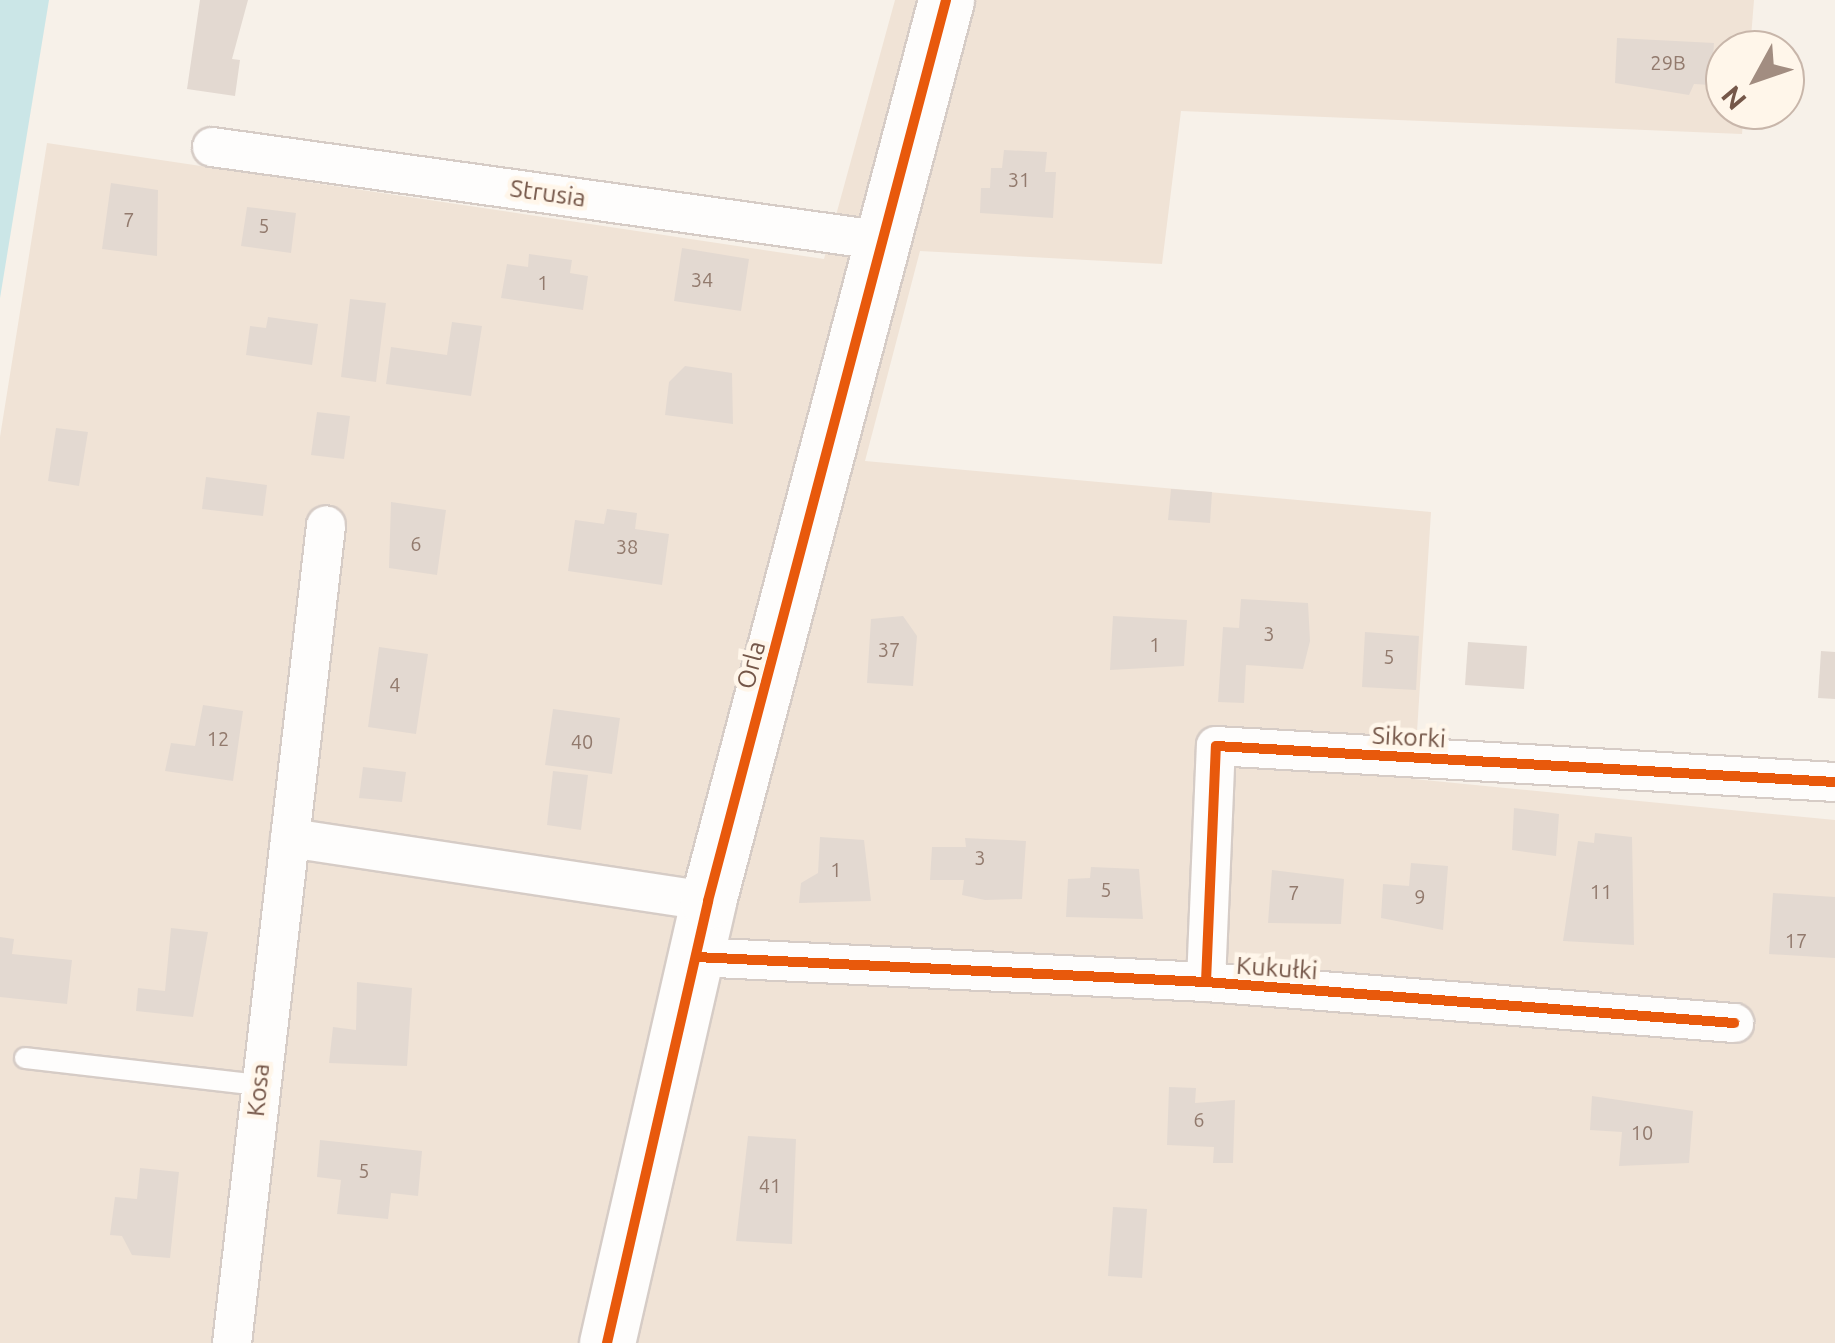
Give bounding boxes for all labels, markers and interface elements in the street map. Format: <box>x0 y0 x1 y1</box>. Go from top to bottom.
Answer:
north arrow <box>1705 30 1805 130</box>
house number: 29B <box>1650 50 1686 74</box>
text: N <box>1715 80 1752 116</box>
house number: 31 <box>1008 167 1030 191</box>
street label: Strusia <box>508 173 588 213</box>
house number: 7 <box>123 207 135 231</box>
house number: 5 <box>258 213 270 237</box>
house number: 34 <box>691 267 713 291</box>
house number: 1 <box>537 270 549 294</box>
house number: 6 <box>410 531 422 555</box>
house number: 38 <box>616 534 638 558</box>
house number: 3 <box>1263 621 1275 645</box>
house number: 1 <box>1149 632 1161 656</box>
house number: 37 <box>878 637 900 661</box>
street label: Orla <box>730 638 772 692</box>
house number: 5 <box>1383 644 1395 668</box>
house number: 4 <box>389 672 401 696</box>
street label: Sikorki <box>1371 720 1447 754</box>
house number: 12 <box>207 726 229 750</box>
house number: 40 <box>571 729 593 753</box>
house number: 3 <box>974 845 986 869</box>
house number: 1 <box>830 857 842 881</box>
house number: 5 <box>1100 877 1112 901</box>
house number: 11 <box>1590 879 1612 903</box>
house number: 7 <box>1288 880 1300 904</box>
house number: 9 <box>1414 884 1426 908</box>
house number: 17 <box>1785 928 1807 952</box>
street label: Kukułki <box>1235 950 1319 986</box>
street label: Kosa <box>240 1062 276 1118</box>
house number: 6 <box>1193 1107 1205 1131</box>
house number: 10 <box>1631 1120 1653 1144</box>
house number: 5 <box>358 1158 370 1182</box>
house number: 41 <box>759 1173 781 1197</box>

